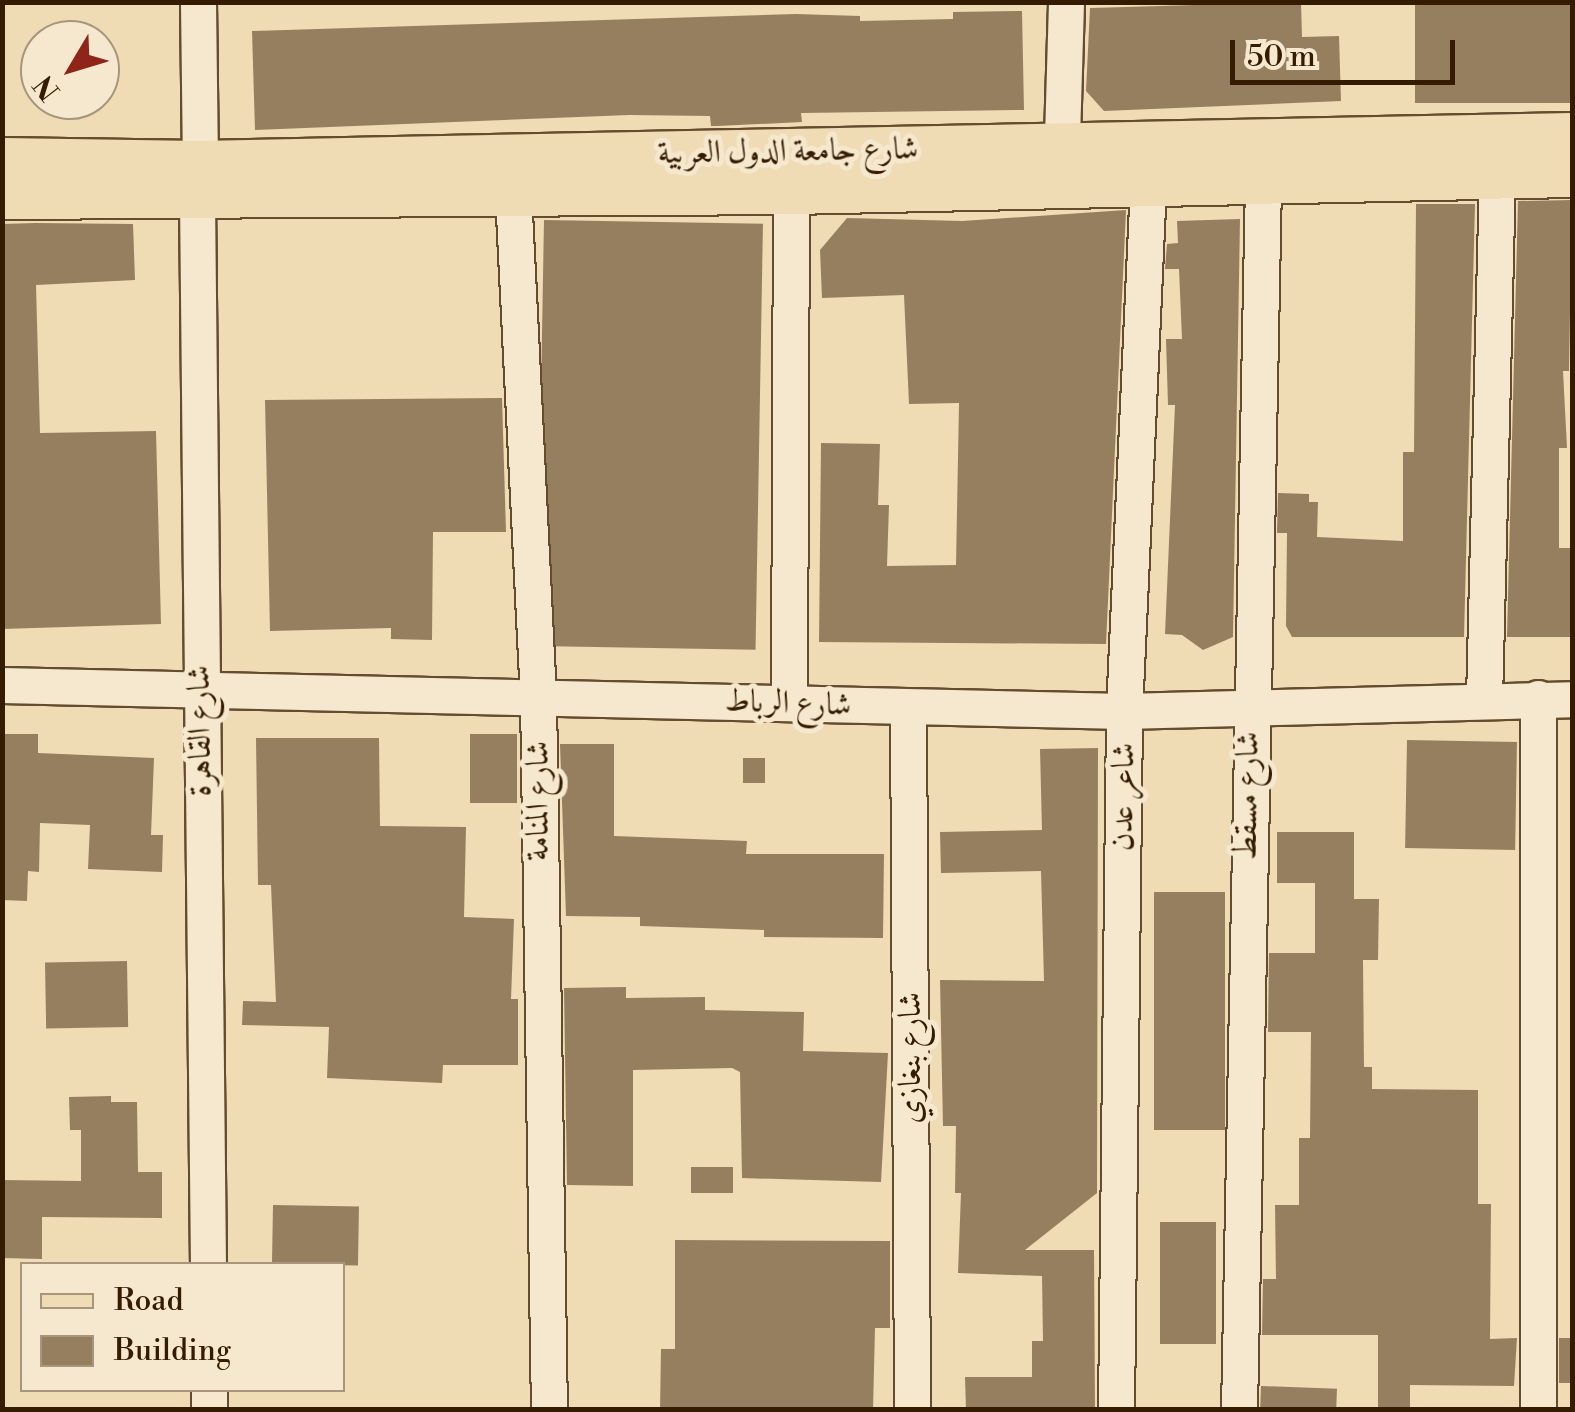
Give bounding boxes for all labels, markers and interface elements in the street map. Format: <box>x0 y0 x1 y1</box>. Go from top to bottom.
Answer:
north arrow <box>20 20 120 120</box>
scale bar <box>1235 20 1460 82</box>
text: 50 m <box>1247 38 1316 76</box>
text: N <box>27 68 68 107</box>
street label: شارع جامعة الدول العربية <box>657 130 919 172</box>
street label: شارع القاهرة <box>180 665 220 797</box>
street label: شارع الرباط <box>724 682 852 724</box>
street label: شارع مسقط <box>1227 731 1267 861</box>
street label: شارع المنامة <box>519 741 557 861</box>
street label: شاعر عدن <box>1103 742 1143 852</box>
street label: شارع بنغازي <box>891 992 929 1124</box>
legend <box>20 1262 345 1392</box>
text: Road <box>114 1282 184 1320</box>
text: Building <box>114 1332 231 1370</box>

